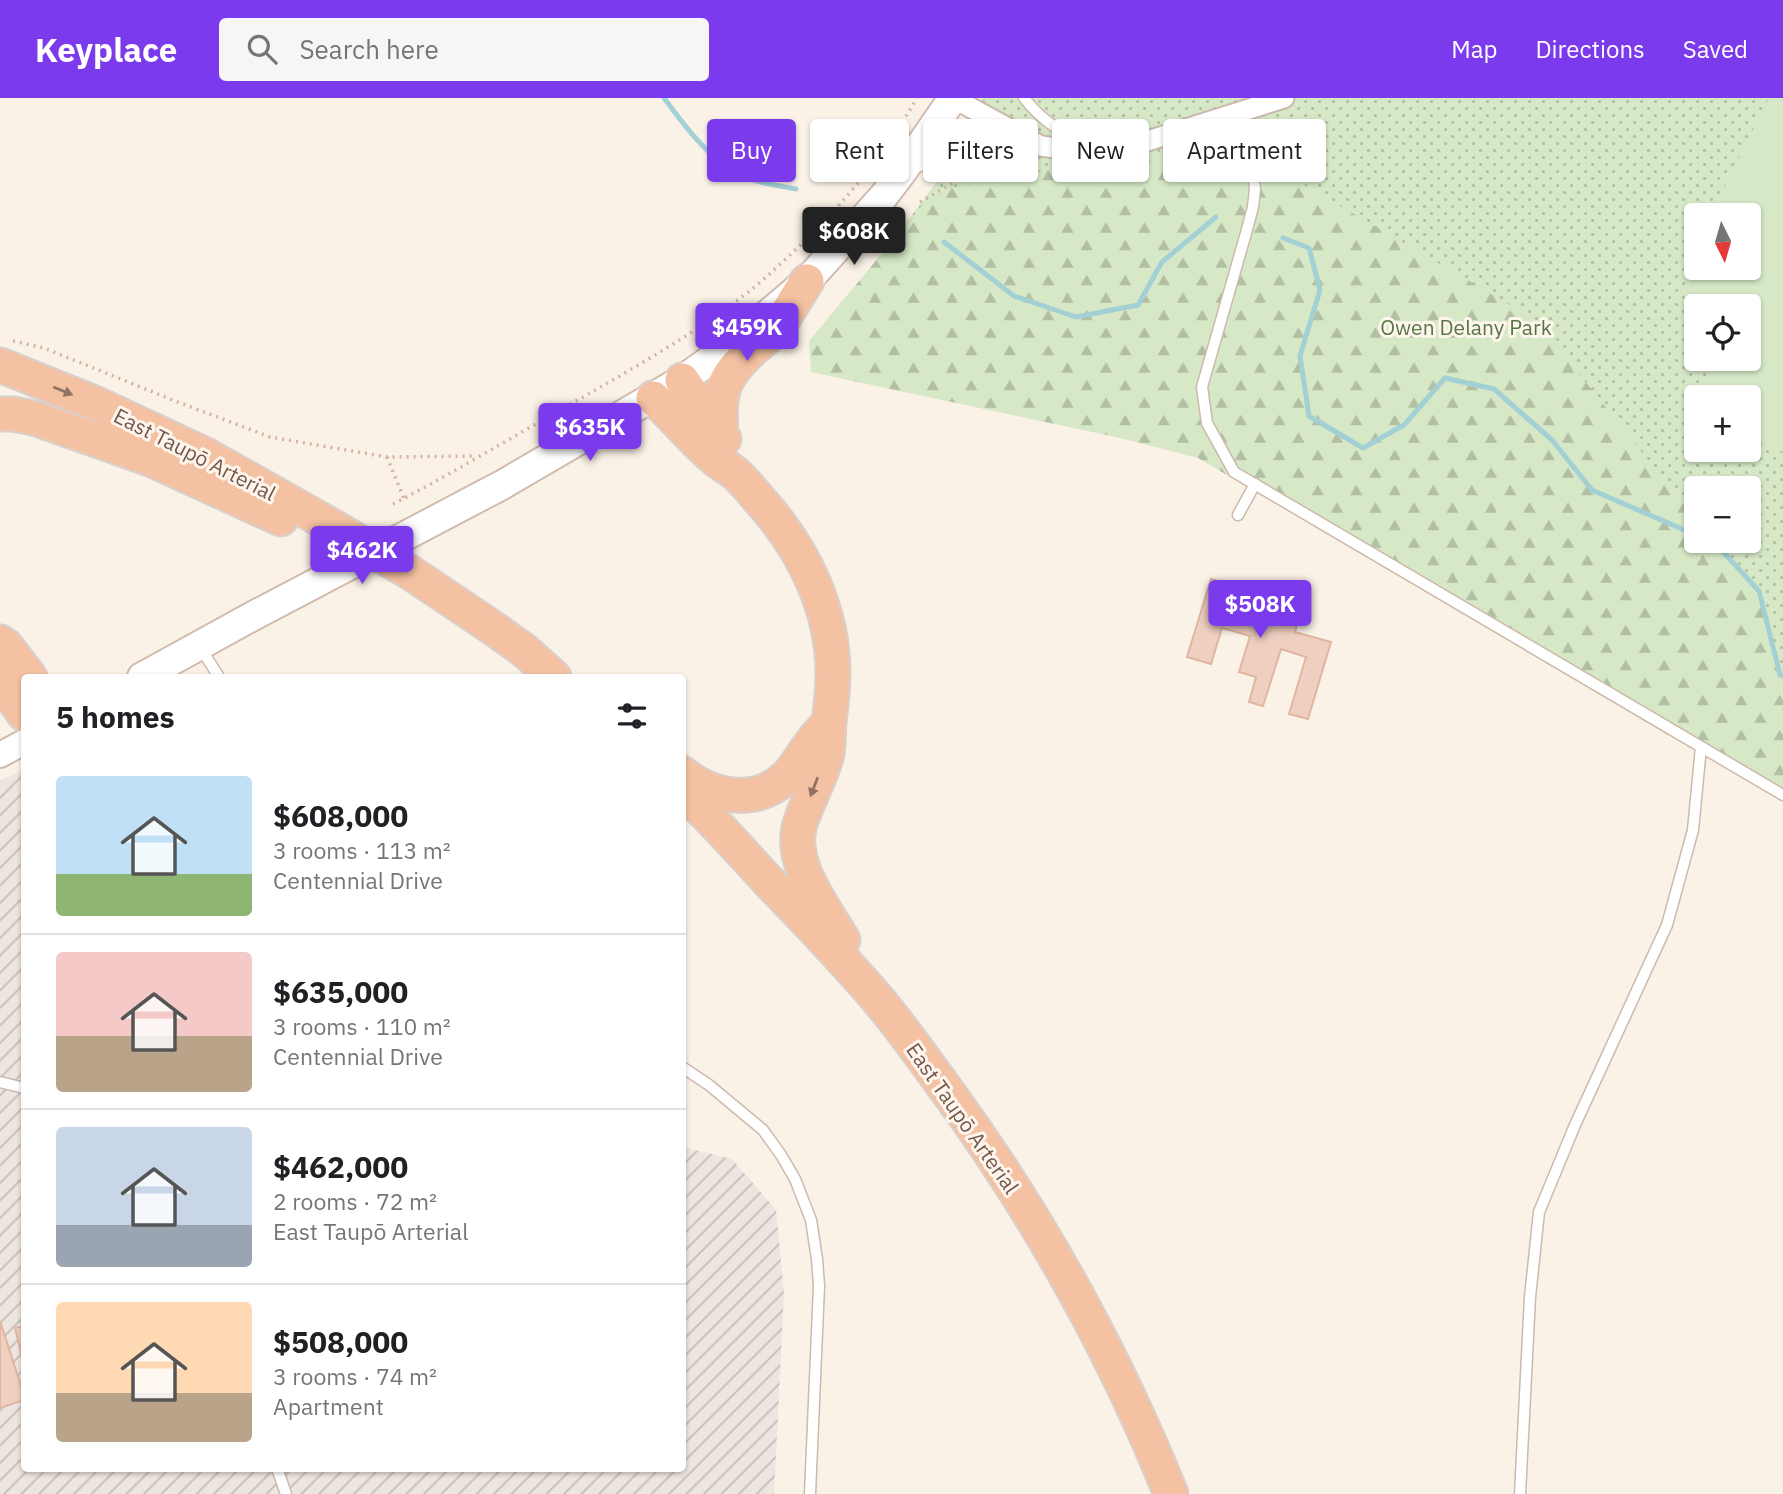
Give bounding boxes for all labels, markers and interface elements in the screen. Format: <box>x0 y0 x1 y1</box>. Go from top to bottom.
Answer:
search box <box>219 18 709 81</box>
text: Keyplace <box>35 28 177 71</box>
icon: search <box>243 30 281 68</box>
text: Search here <box>299 32 439 66</box>
text: Map <box>1451 33 1497 65</box>
text: Directions <box>1535 33 1645 65</box>
text: Saved <box>1683 33 1748 65</box>
chip: Buy <box>707 119 796 182</box>
chip: Rent <box>810 119 909 182</box>
chip: Filters <box>923 119 1038 182</box>
chip: New <box>1052 119 1149 182</box>
chip: Apartment <box>1163 119 1326 182</box>
north arrow <box>1684 203 1760 280</box>
map controls <box>1684 203 1761 553</box>
pin: $608K <box>805 208 903 267</box>
text: $608K <box>818 215 890 245</box>
button: locate <box>1684 294 1761 371</box>
pin: $459K <box>698 303 796 363</box>
text: $459K <box>711 311 783 341</box>
park label: Owen Delany Park <box>1380 313 1552 341</box>
one-way arrow <box>53 385 74 396</box>
button: + <box>1684 385 1761 462</box>
street label: East Taupō Arterial <box>109 401 281 507</box>
pin: $635K <box>541 404 639 463</box>
text: $635K <box>554 411 626 441</box>
button: − <box>1684 476 1761 553</box>
pin: $462K <box>313 526 411 586</box>
text: $462K <box>326 534 398 564</box>
pin: $508K <box>1211 580 1309 640</box>
text: $508K <box>1224 588 1296 618</box>
text: 5 homes <box>56 697 175 736</box>
icon: filters <box>613 697 651 735</box>
one-way arrow <box>809 777 820 798</box>
text: $608,000 <box>273 796 408 835</box>
icon: home <box>112 804 196 888</box>
text: 3 rooms · 113 m² <box>273 835 451 865</box>
text: Centennial Drive <box>273 865 443 895</box>
text: $635,000 <box>273 972 408 1011</box>
icon: home <box>112 980 196 1064</box>
text: 3 rooms · 110 m² <box>273 1011 451 1041</box>
street label: East Taupō Arterial <box>900 1037 1026 1199</box>
text: Centennial Drive <box>273 1041 443 1071</box>
text: $462,000 <box>273 1147 408 1186</box>
icon: home <box>112 1155 196 1239</box>
text: 2 rooms · 72 m² <box>273 1186 437 1216</box>
text: East Taupō Arterial <box>273 1216 468 1246</box>
text: $508,000 <box>273 1322 408 1361</box>
icon: home <box>112 1330 196 1414</box>
text: 3 rooms · 74 m² <box>273 1361 437 1391</box>
text: Apartment <box>273 1391 384 1421</box>

